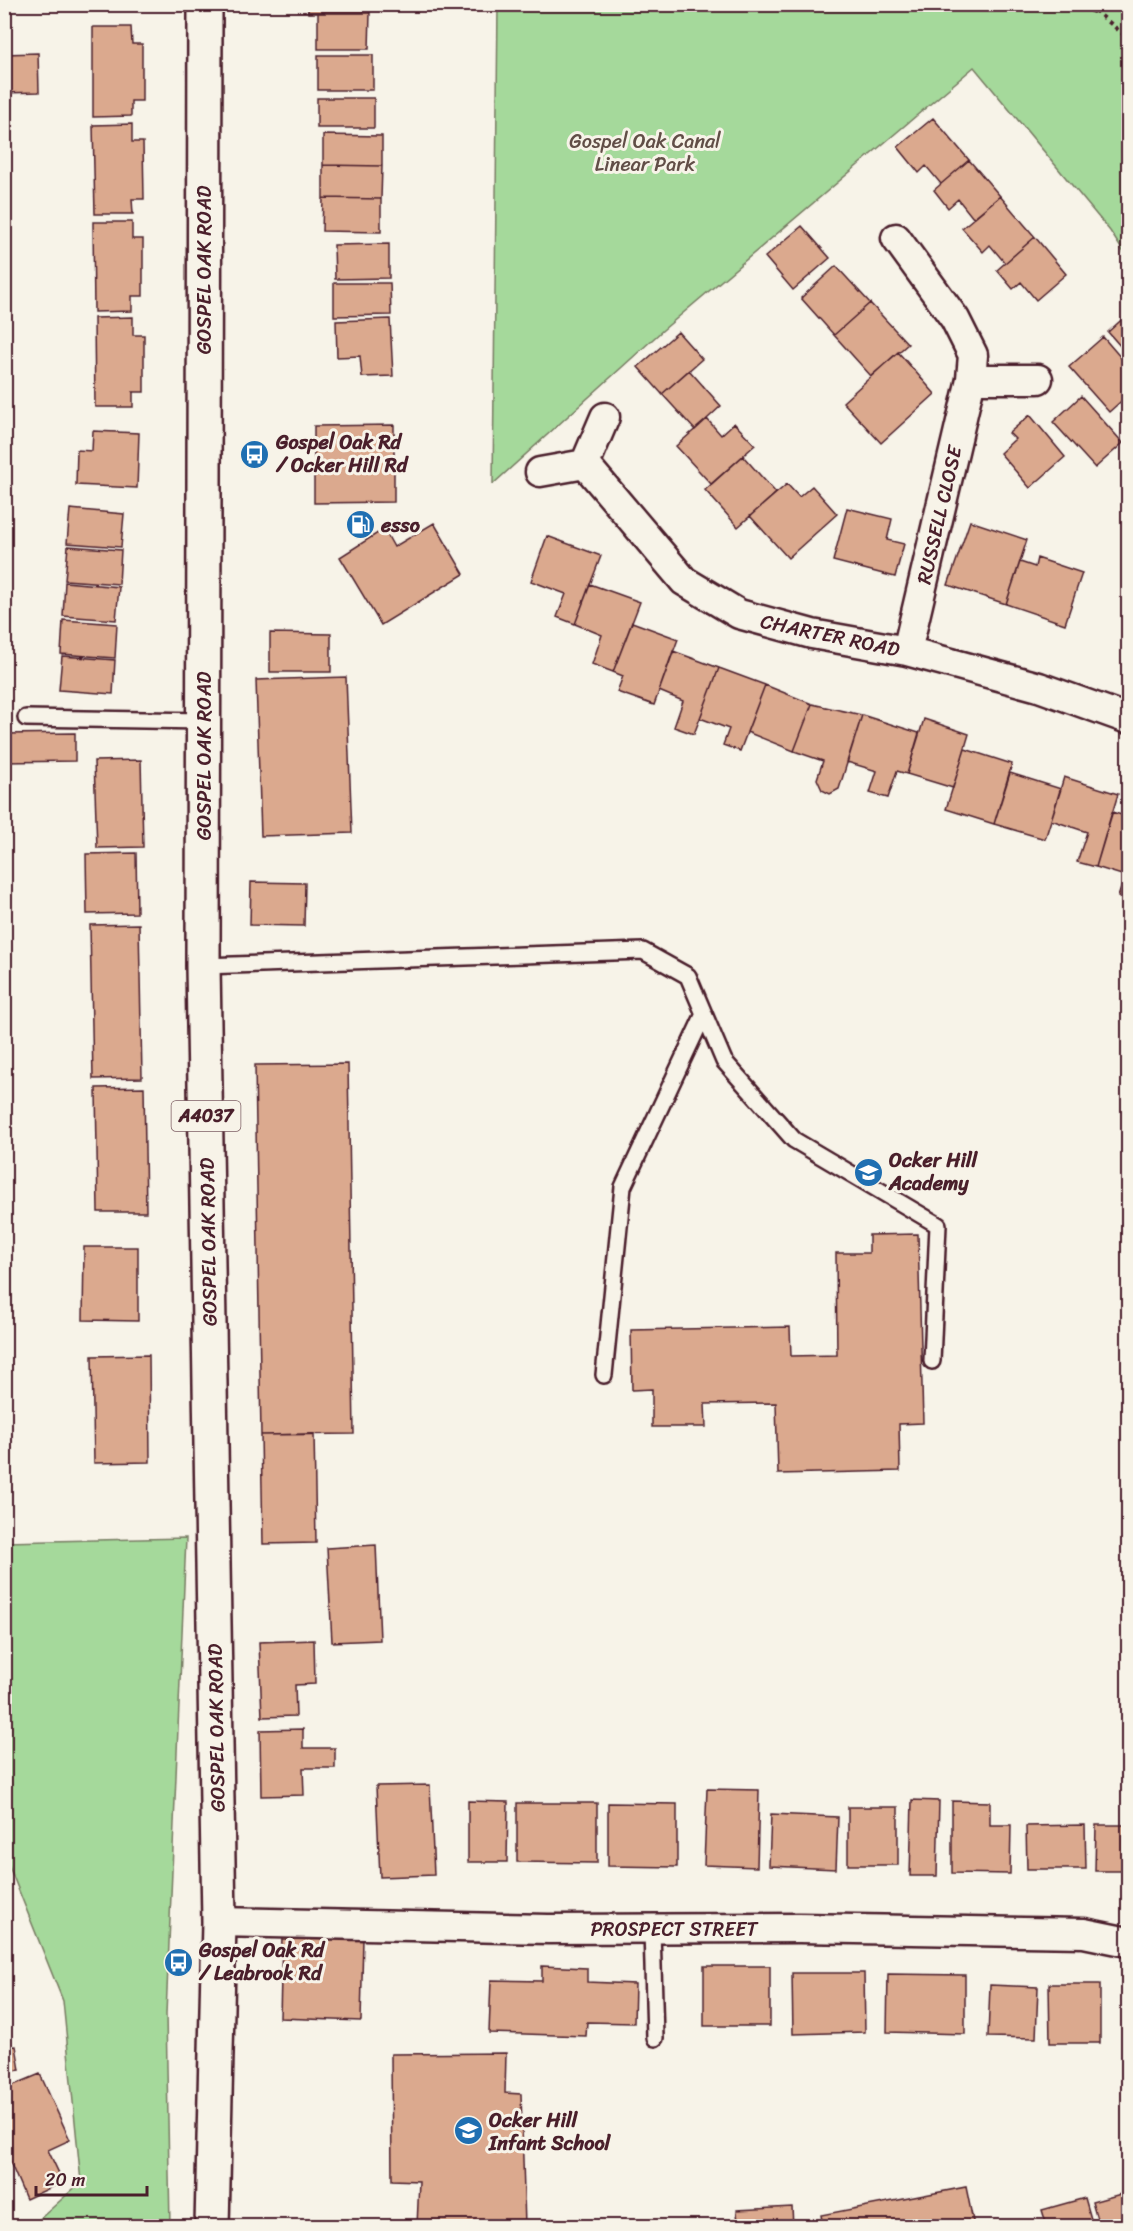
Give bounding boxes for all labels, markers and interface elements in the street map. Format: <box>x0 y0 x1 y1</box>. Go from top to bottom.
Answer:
park label: Gospel Oak Canal Linear Park <box>569 124 721 182</box>
street label: GOSPEL OAK ROAD <box>187 186 222 354</box>
place label: Gospel Oak Rd / Ocker Hill Rd <box>275 425 410 483</box>
bus stop icon: Gospel Oak Rd / Ocker Hill Rd <box>239 438 271 470</box>
street label: RUSSELL CLOSE <box>907 441 973 588</box>
place label: esso <box>380 508 421 543</box>
fuel station icon: esso <box>344 509 376 541</box>
street label: CHARTER ROAD <box>757 604 903 667</box>
street label: GOSPEL OAK ROAD <box>187 672 222 840</box>
road number: A4037 <box>172 1101 240 1131</box>
place label: Ocker Hill Academy <box>888 1143 979 1201</box>
school or university icon: Ocker Hill Academy <box>852 1156 884 1188</box>
street label: GOSPEL OAK ROAD <box>190 1158 227 1326</box>
street label: GOSPEL OAK ROAD <box>198 1644 235 1812</box>
street label: PROSPECT STREET <box>590 1912 759 1947</box>
place label: Gospel Oak Rd / Leabrook Rd <box>198 1933 326 1991</box>
bus stop icon: Gospel Oak Rd / Leabrook Rd <box>162 1946 194 1978</box>
place label: Ocker Hill Infant School <box>488 2103 612 2161</box>
school or university icon: Ocker Hill Infant School <box>452 2115 484 2147</box>
scale bar <box>36 2159 147 2197</box>
text: 20 m <box>45 2164 85 2196</box>

